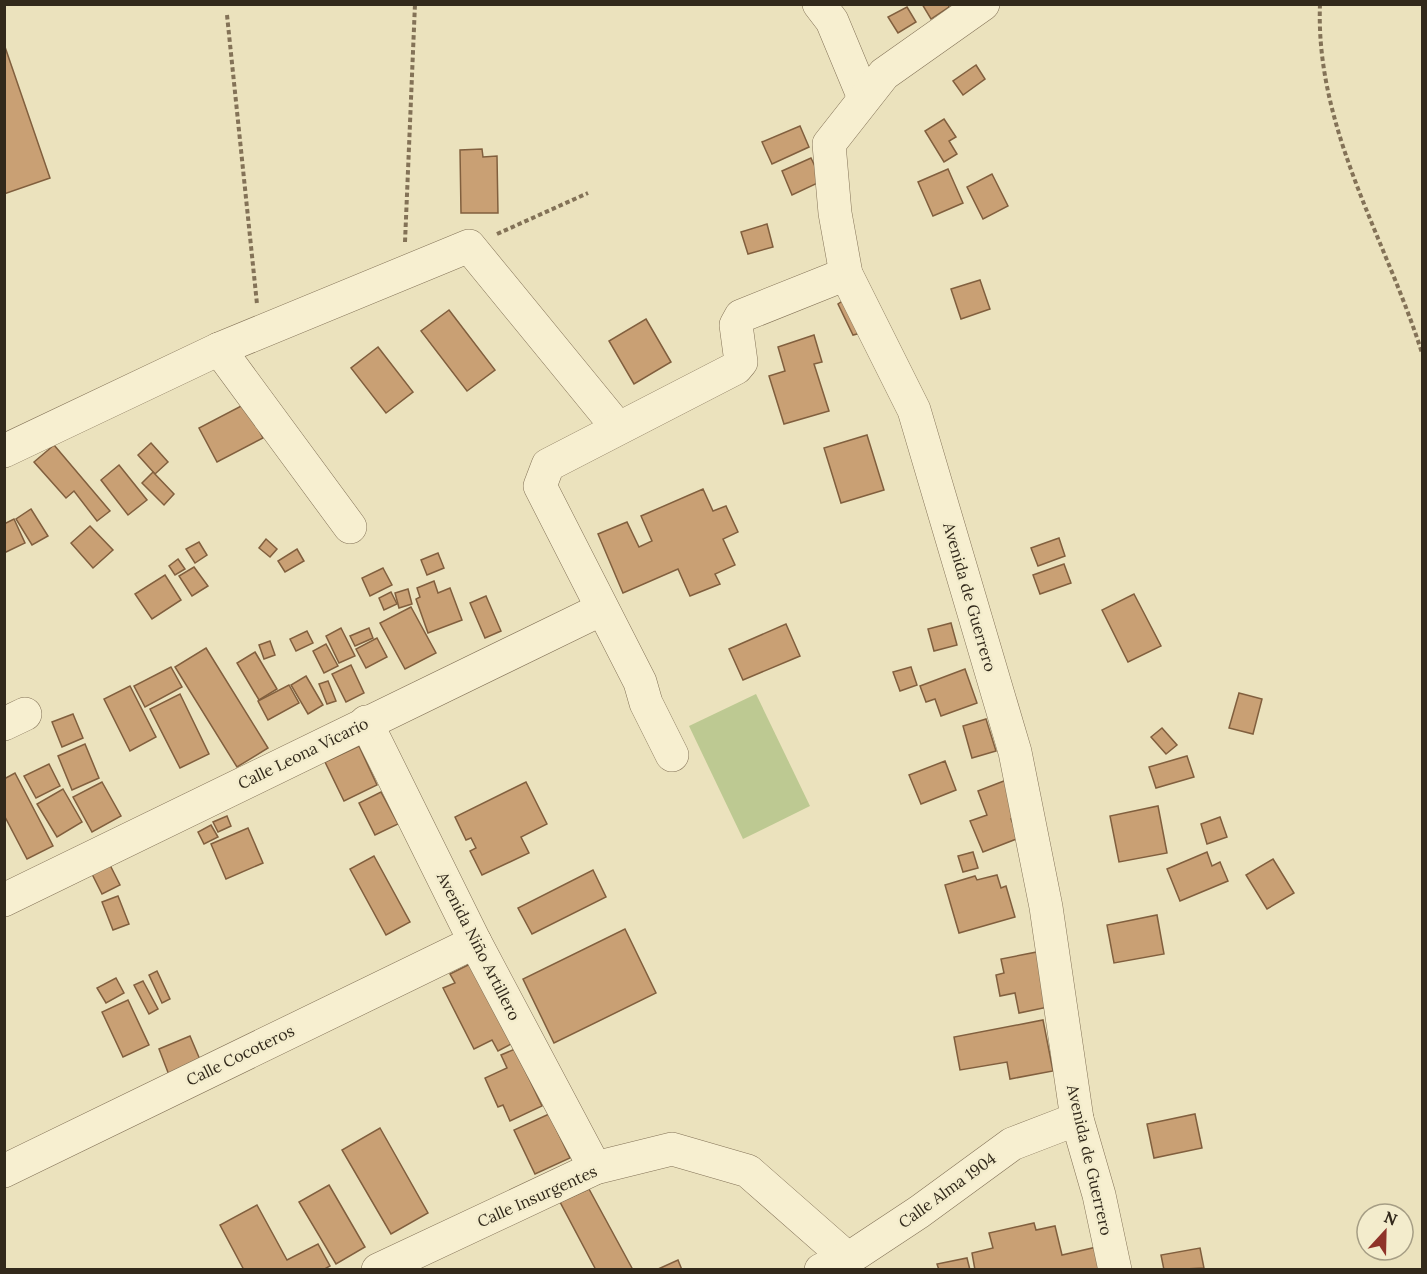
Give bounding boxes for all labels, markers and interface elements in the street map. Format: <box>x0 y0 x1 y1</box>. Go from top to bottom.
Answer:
street label: Avenida de Guerrero <box>939 519 1001 674</box>
street label: Calle Leona Vicario <box>235 713 371 793</box>
street label: Avenida Niño Artillero <box>432 868 525 1024</box>
street label: Calle Cocoteros <box>183 1020 297 1090</box>
street label: Avenida de Guerrero <box>1063 1082 1117 1237</box>
street label: Calle Alma 1904 <box>894 1148 1000 1232</box>
street label: Calle Insurgentes <box>474 1161 600 1231</box>
north arrow <box>1355 1202 1415 1262</box>
text: N <box>1381 1207 1400 1230</box>

